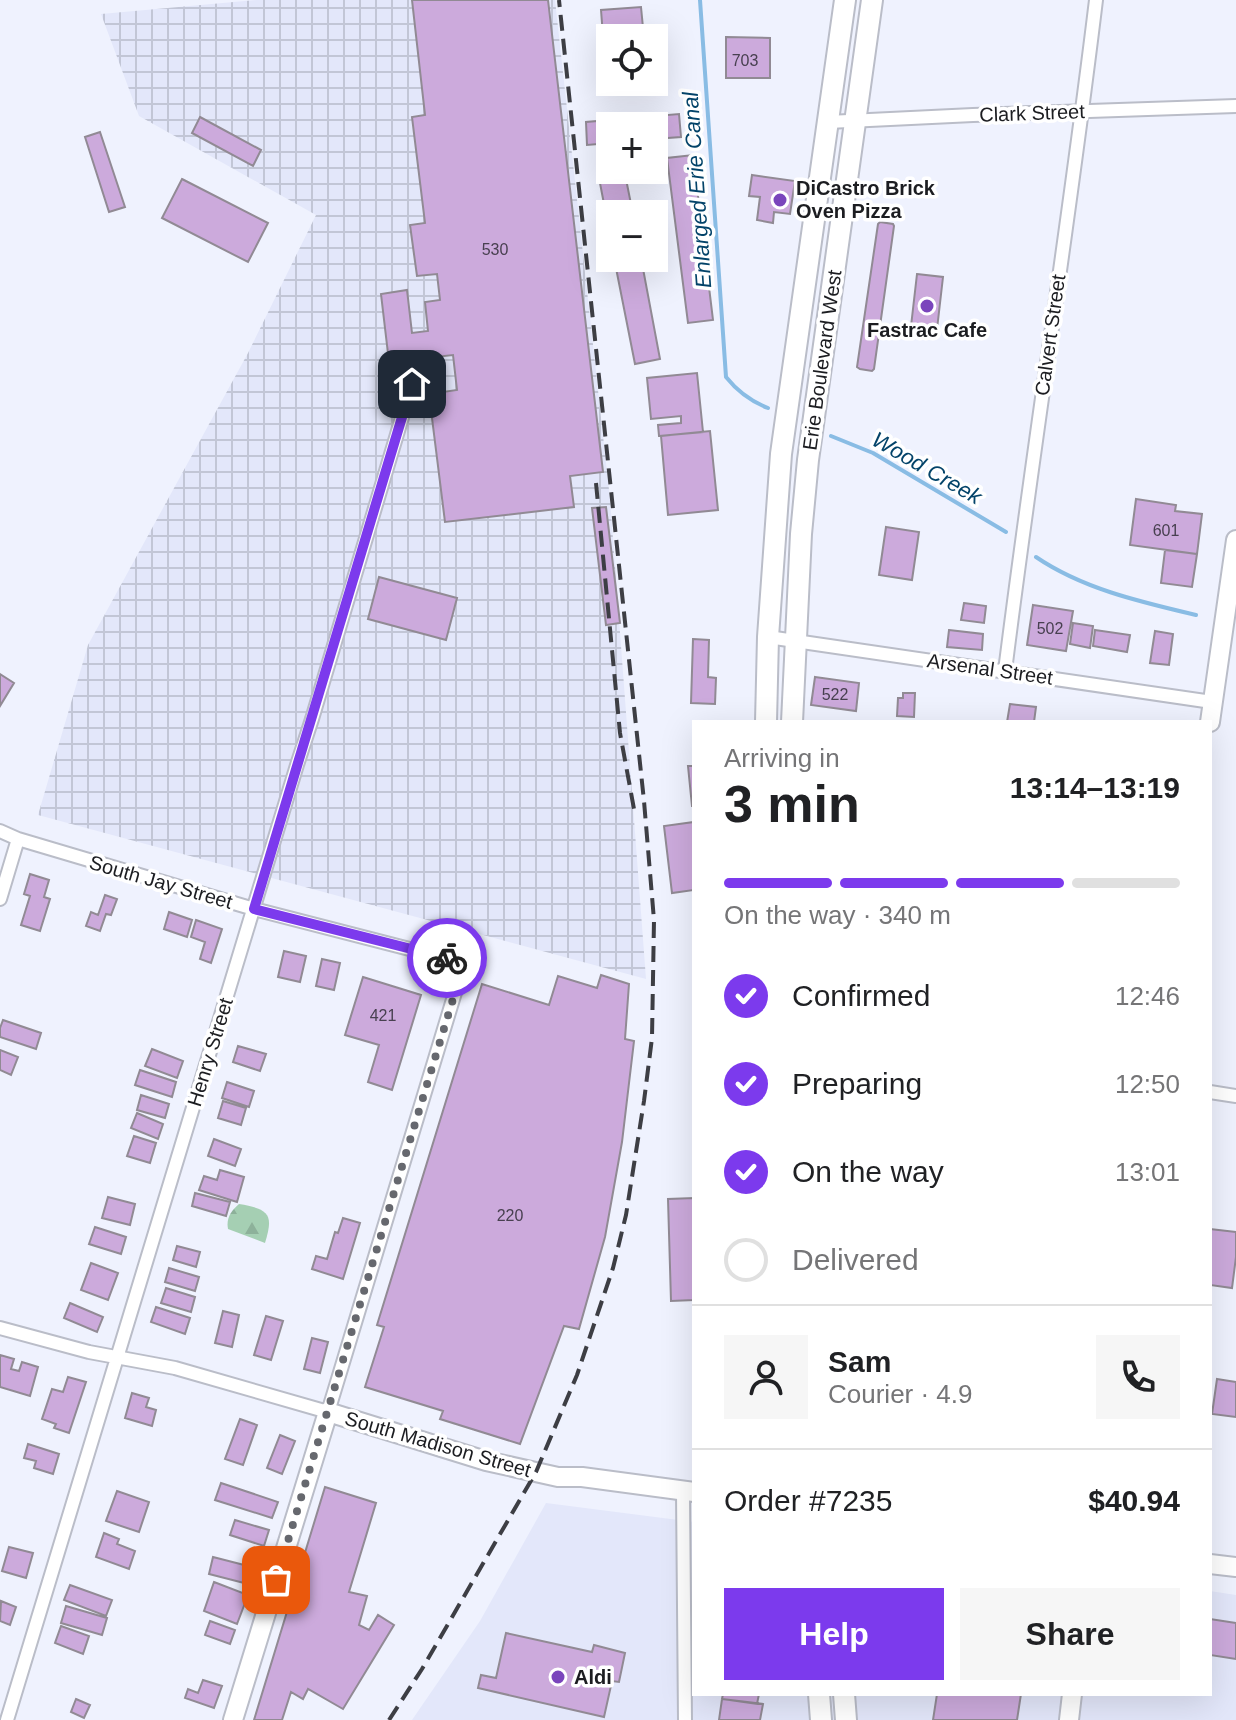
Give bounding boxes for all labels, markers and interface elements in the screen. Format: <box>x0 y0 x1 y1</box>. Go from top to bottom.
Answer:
map controls <box>596 24 668 272</box>
button: locate <box>596 24 668 96</box>
house number: 703 <box>732 52 758 69</box>
water label: Enlarged Erie Canal <box>678 90 716 289</box>
street label: Clark Street <box>979 100 1086 126</box>
button: + <box>596 112 668 184</box>
place label: DiCastro Brick Oven Pizza <box>796 177 936 222</box>
marker: DiCastro Brick Oven Pizza <box>771 191 789 209</box>
button: − <box>596 200 668 272</box>
house number: 530 <box>482 241 508 258</box>
street label: Erie Boulevard West <box>798 268 846 452</box>
street label: Calvert Street <box>1031 272 1069 397</box>
marker: Fastrac Cafe <box>918 297 936 315</box>
place label: Fastrac Cafe <box>867 319 987 341</box>
pin <box>378 350 446 418</box>
icon: home <box>390 362 434 406</box>
water label: Wood Creek <box>868 427 987 510</box>
house number: 601 <box>1153 522 1179 539</box>
house number: 502 <box>1037 620 1063 637</box>
street label: Arsenal Street <box>926 649 1055 689</box>
house number: 522 <box>822 686 848 703</box>
text: Arriving in <box>724 743 840 773</box>
text: 13:14–13:19 <box>1010 771 1180 804</box>
text: 3 min <box>724 775 860 833</box>
street label: South Jay Street <box>87 851 236 913</box>
text: On the way · 340 m <box>724 900 951 930</box>
courier <box>407 918 487 998</box>
icon: bike <box>425 936 469 980</box>
icon: check <box>724 974 768 1018</box>
text: Confirmed <box>792 979 930 1012</box>
text: 12:46 <box>1115 981 1180 1011</box>
street label: Henry Street <box>183 995 237 1109</box>
house number: 421 <box>370 1007 396 1024</box>
icon: check <box>724 1062 768 1106</box>
text: Preparing <box>792 1067 922 1100</box>
text: 12:50 <box>1115 1069 1180 1099</box>
icon: check <box>724 1150 768 1194</box>
text: On the way <box>792 1155 944 1188</box>
text: 13:01 <box>1115 1157 1180 1187</box>
house number: 220 <box>497 1207 523 1224</box>
text: Delivered <box>792 1243 919 1276</box>
button: person <box>724 1335 808 1419</box>
button: phone <box>1096 1335 1180 1419</box>
text: Sam <box>828 1345 891 1378</box>
text: Courier · 4.9 <box>828 1379 973 1409</box>
street label: South Madison Street <box>343 1407 534 1481</box>
text: Order #7235 <box>724 1484 892 1517</box>
text: $40.94 <box>1088 1484 1180 1517</box>
pin <box>242 1546 310 1614</box>
icon: bag <box>254 1558 298 1602</box>
button: Help <box>724 1588 944 1680</box>
button: Share <box>960 1588 1180 1680</box>
place label: Aldi <box>574 1666 612 1688</box>
marker: Aldi <box>549 1668 567 1686</box>

